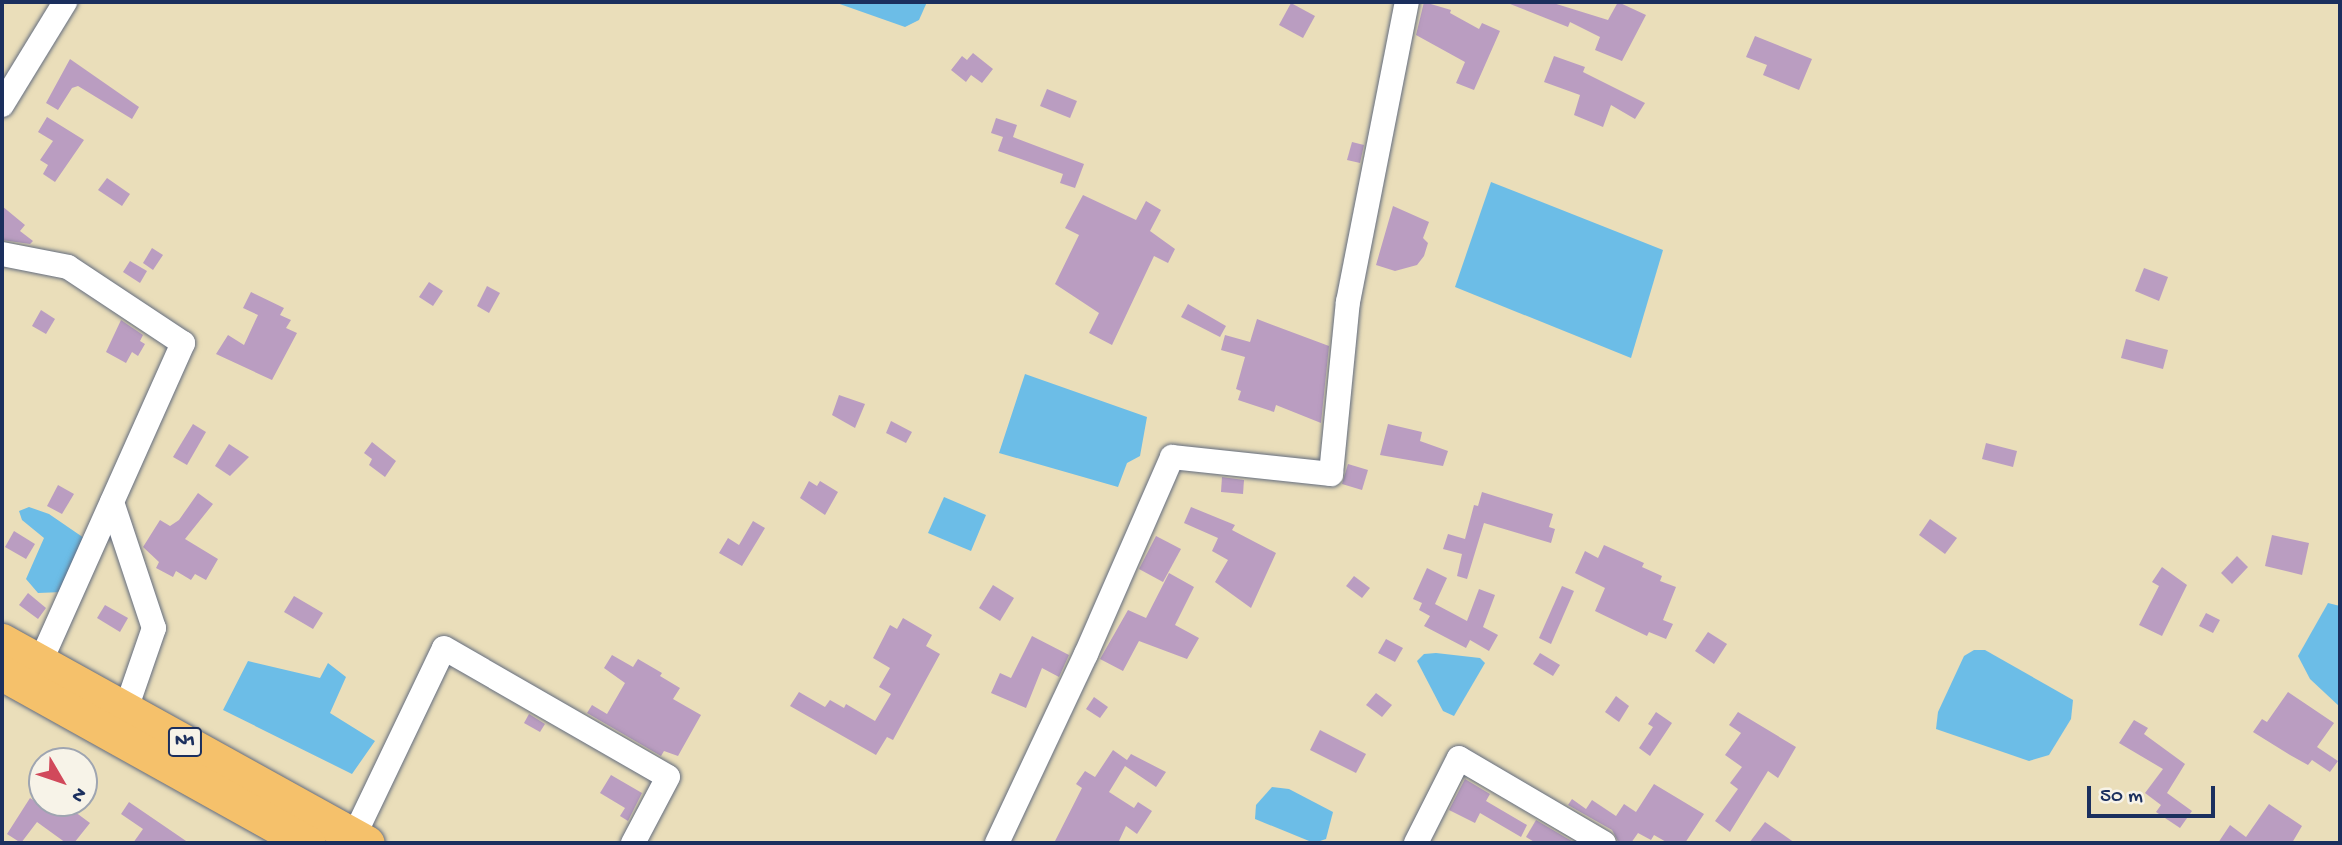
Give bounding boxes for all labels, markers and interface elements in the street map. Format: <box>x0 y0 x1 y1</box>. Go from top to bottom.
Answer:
road number: N1 <box>168 726 202 758</box>
north arrow <box>28 747 98 817</box>
scale bar <box>2090 772 2218 816</box>
text: N <box>65 782 91 806</box>
text: 50 m <box>2100 785 2143 810</box>

